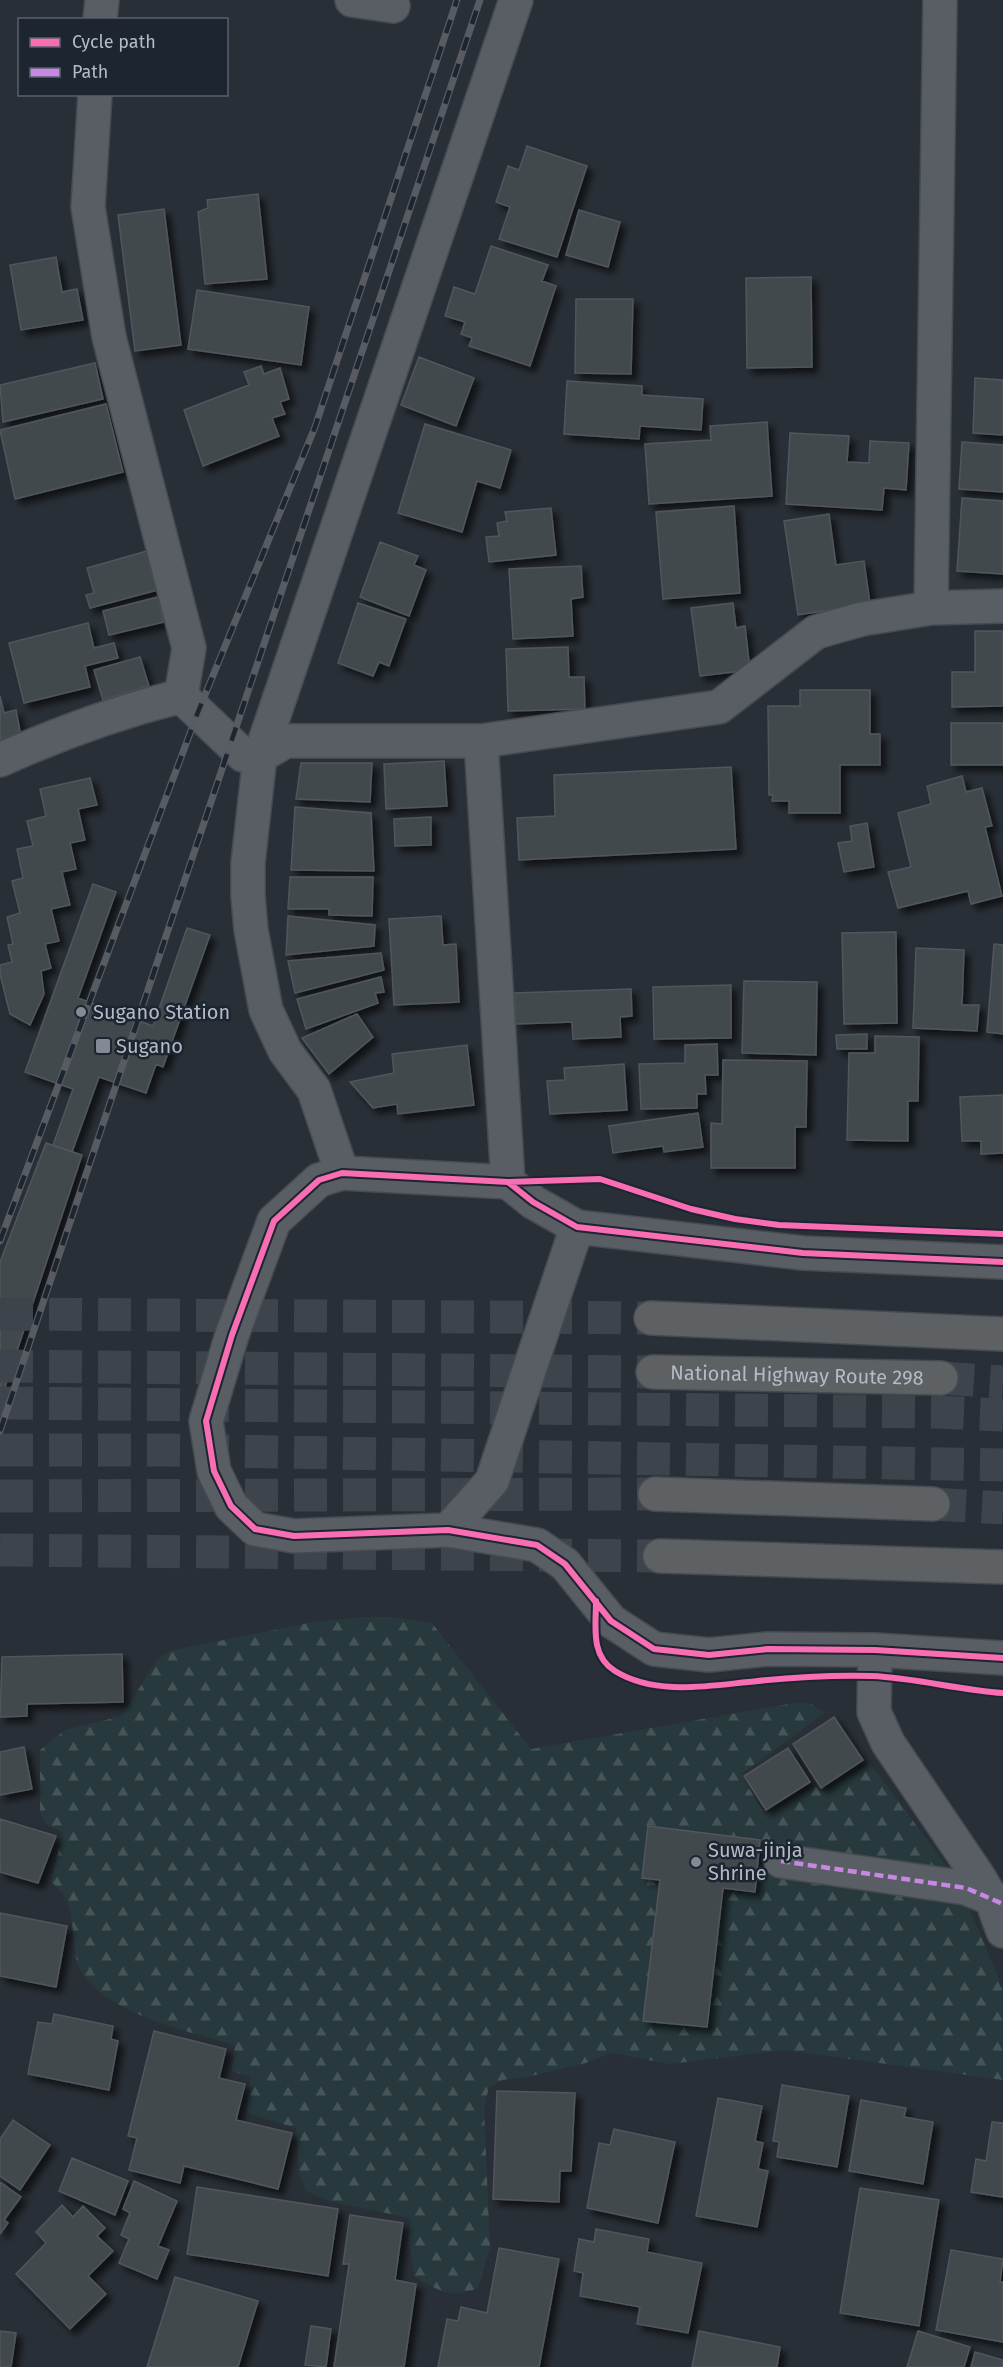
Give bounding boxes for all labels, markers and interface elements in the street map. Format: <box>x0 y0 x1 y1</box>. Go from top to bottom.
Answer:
legend <box>18 18 228 96</box>
text: Cycle path <box>72 31 156 53</box>
text: Path <box>72 61 108 83</box>
place label: Sugano Station <box>93 1000 230 1024</box>
marker: Sugano Station <box>74 1005 88 1019</box>
place label: Sugano <box>116 1034 183 1058</box>
marker: Sugano <box>94 1037 112 1055</box>
street label: National Highway Route 298 <box>670 1360 924 1390</box>
place label: Suwa-jinja Shrine <box>708 1838 803 1885</box>
marker: Suwa-jinja Shrine <box>689 1855 703 1869</box>

